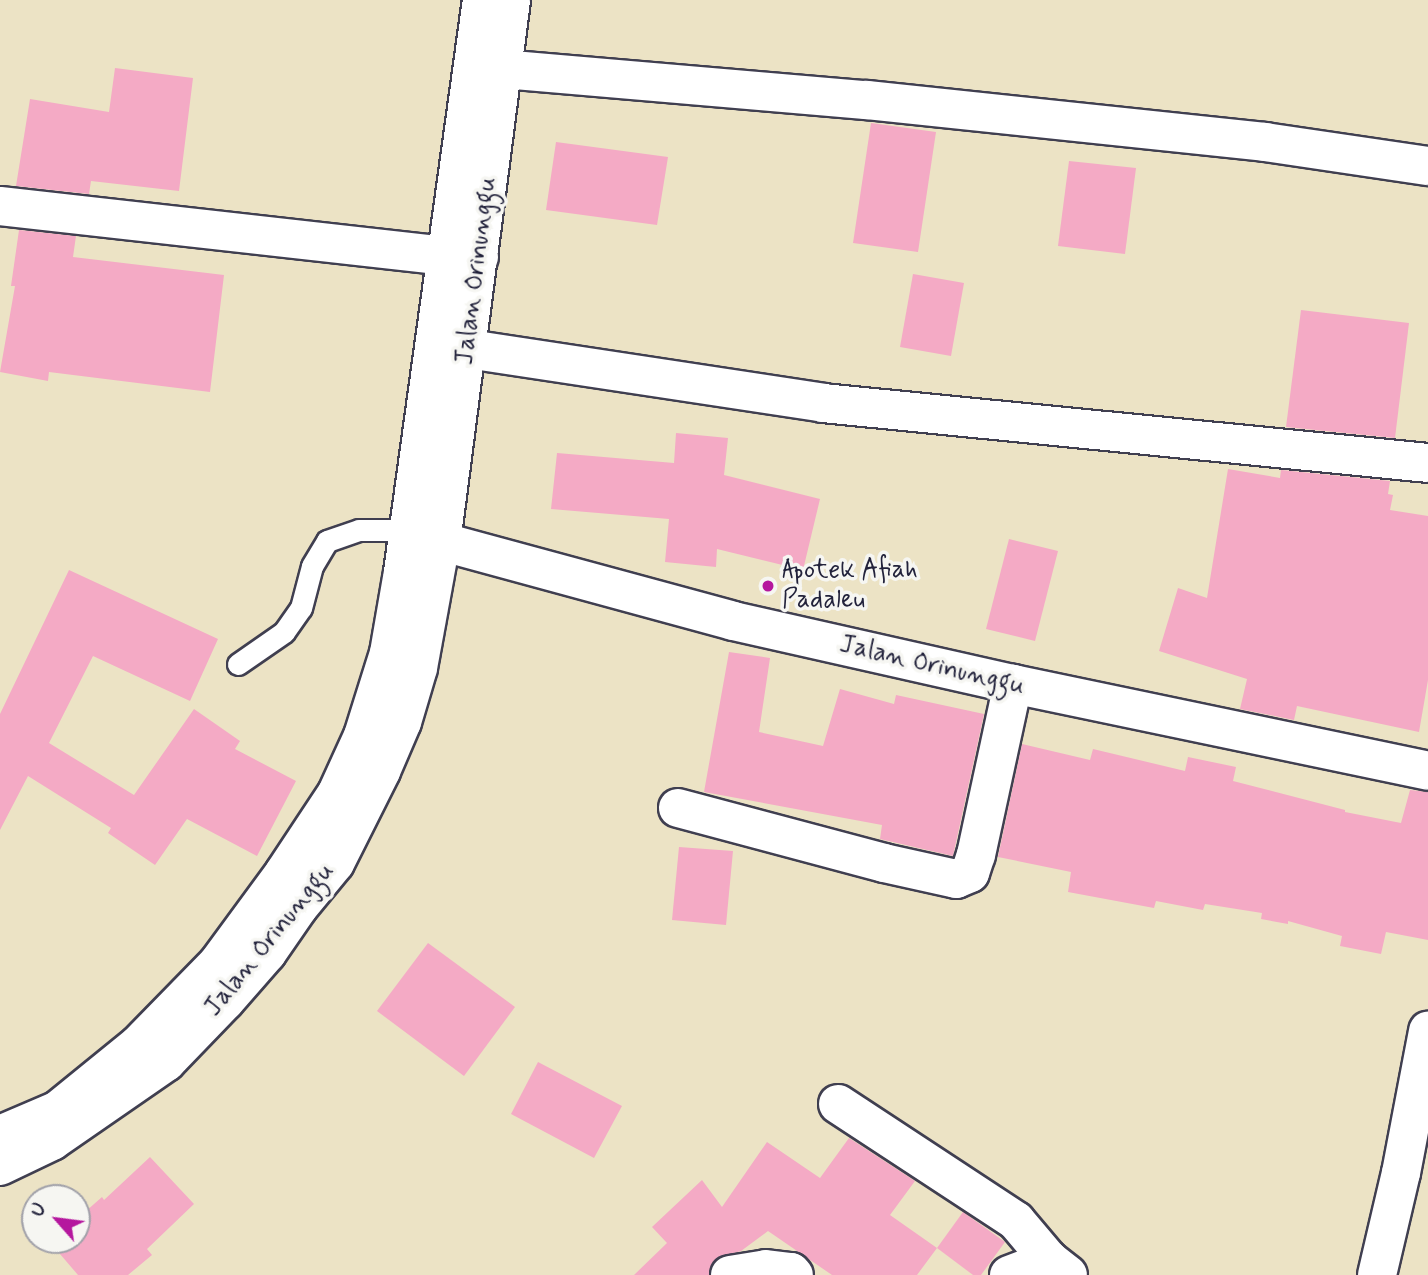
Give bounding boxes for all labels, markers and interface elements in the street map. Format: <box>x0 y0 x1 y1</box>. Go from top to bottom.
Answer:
street label: Jalan Orinunggu <box>450 173 504 369</box>
place label: Apotek Afiah Padaleu <box>782 555 918 616</box>
marker: Apotek Afiah Padaleu <box>760 578 776 594</box>
street label: Jalan Orinunggu <box>834 629 1030 703</box>
street label: Jalan Orinunggu <box>197 855 343 1025</box>
north arrow <box>21 1184 91 1254</box>
text: U <box>25 1199 53 1221</box>

